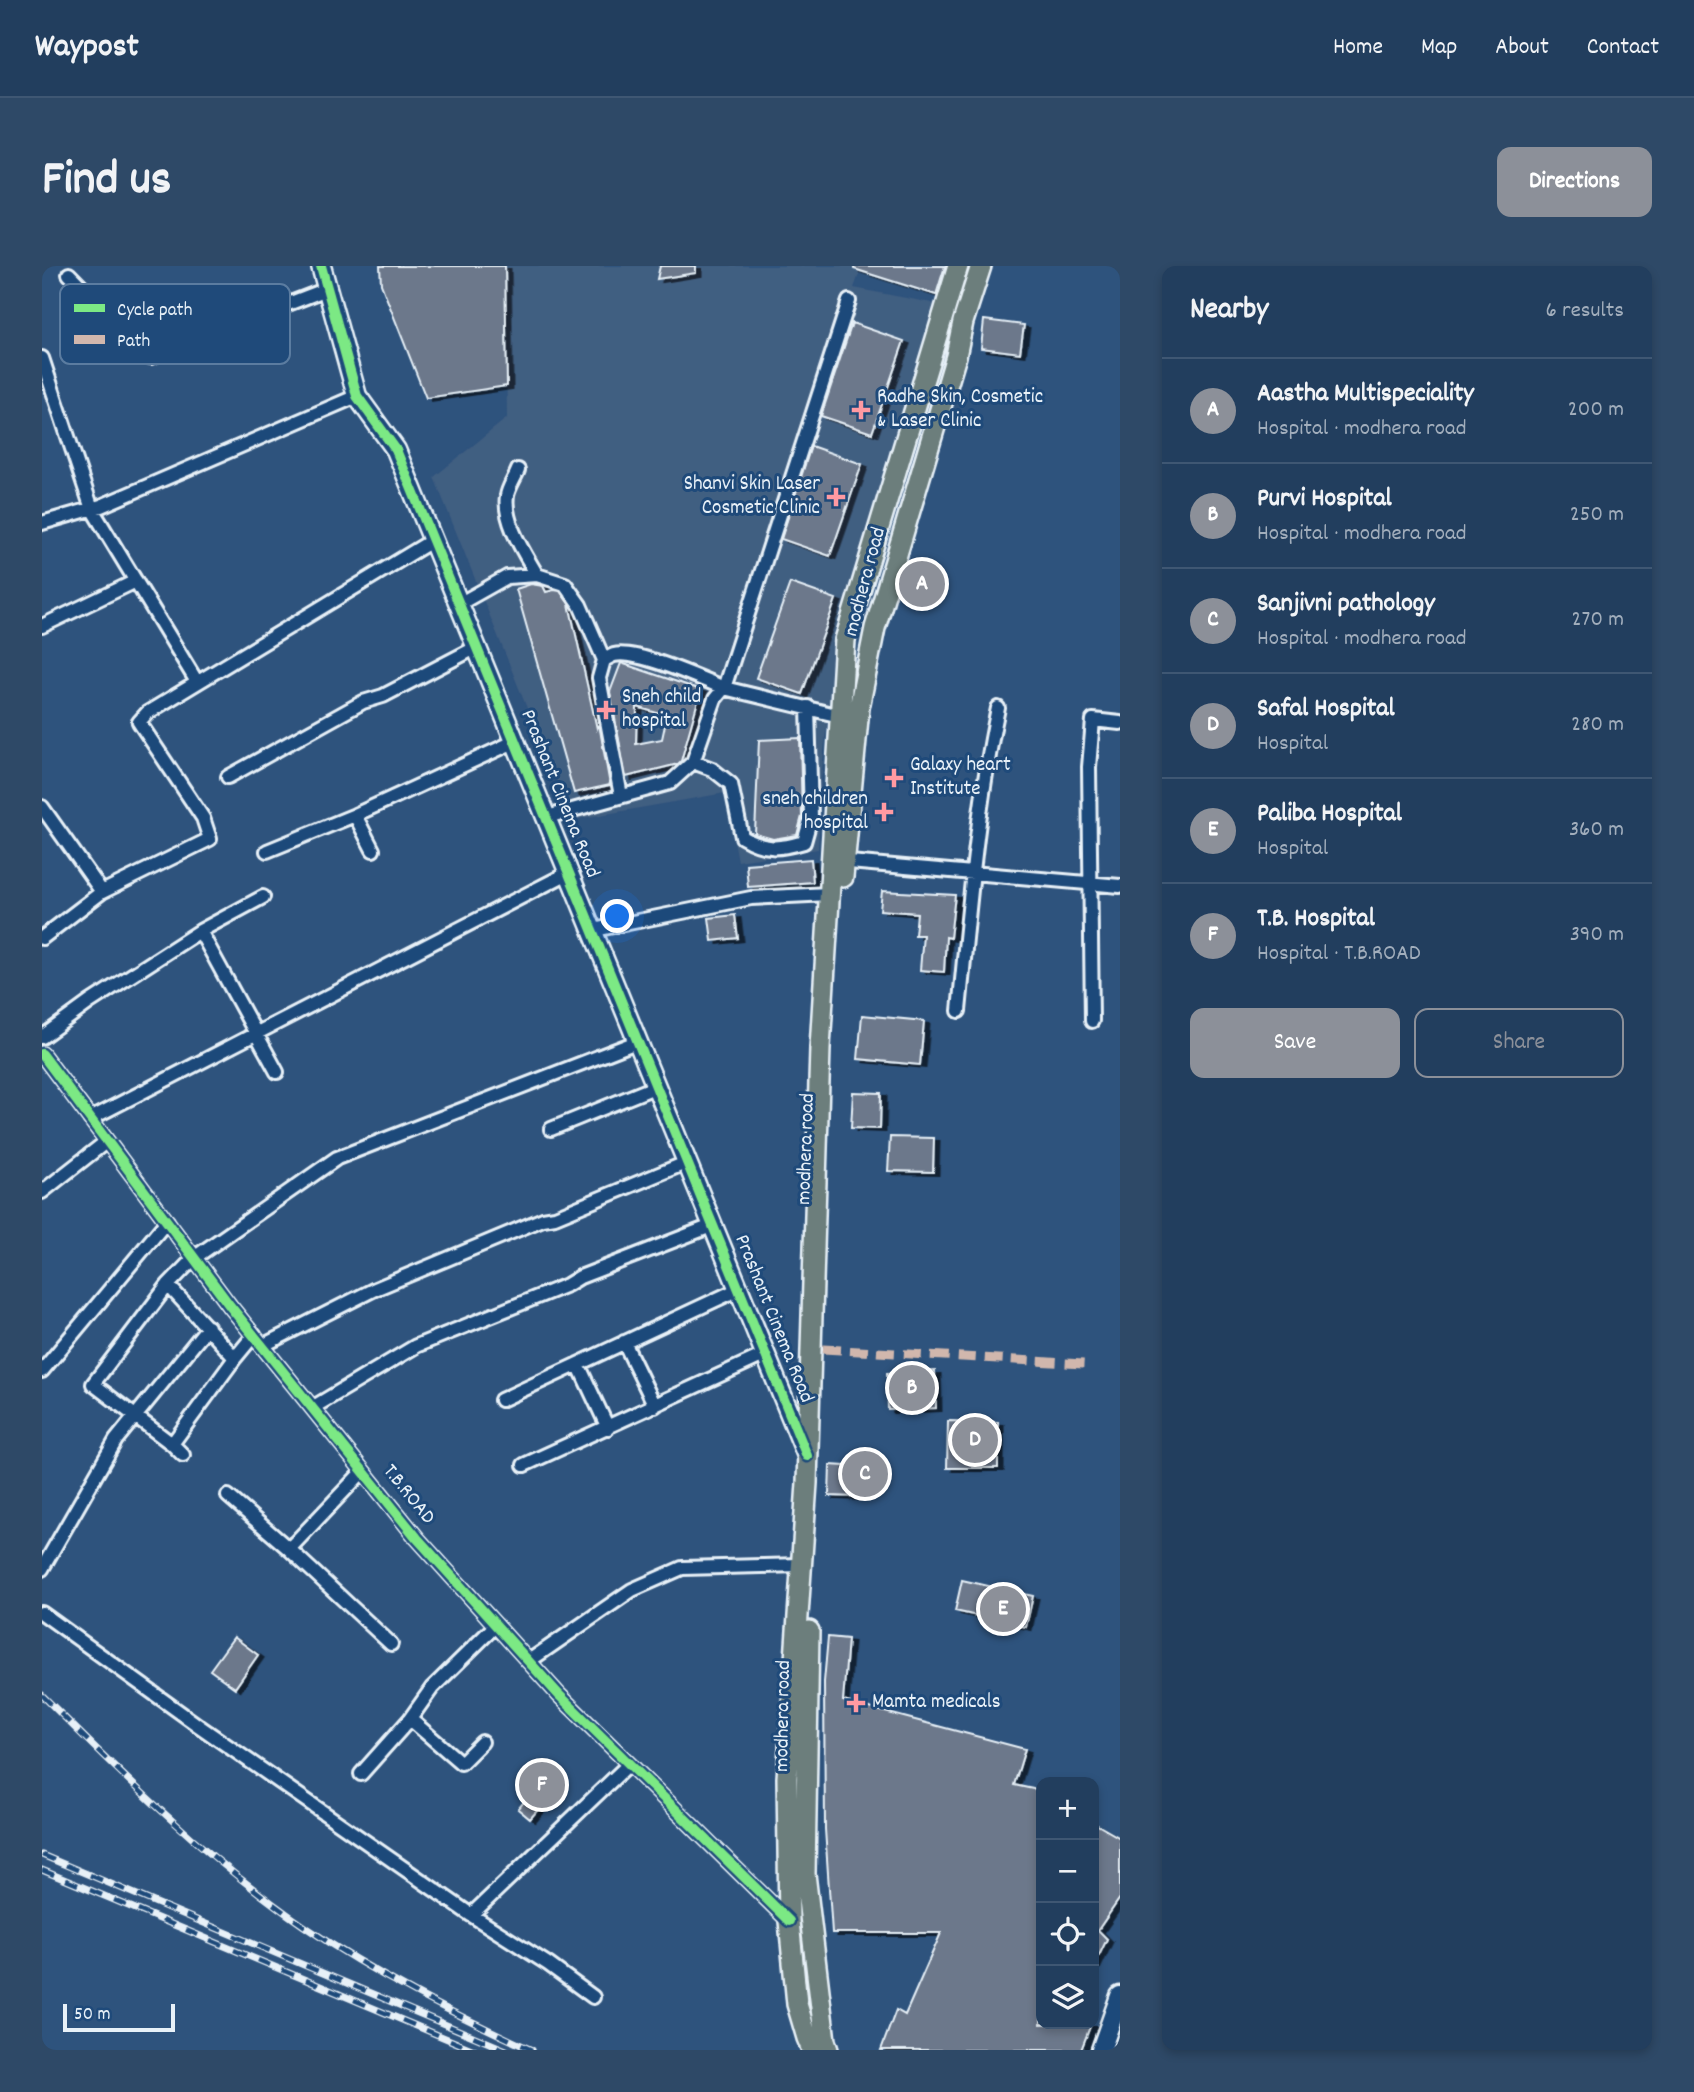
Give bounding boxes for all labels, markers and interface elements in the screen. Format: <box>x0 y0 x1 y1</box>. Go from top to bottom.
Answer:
text: Waypost <box>35 25 139 72</box>
text: Home <box>1333 31 1383 65</box>
text: Map <box>1421 31 1457 65</box>
text: About <box>1495 31 1549 65</box>
text: Contact <box>1587 31 1659 65</box>
text: Find us <box>42 147 171 217</box>
button: Directions <box>1497 147 1652 217</box>
legend <box>60 284 290 364</box>
text: Nearby <box>1190 290 1268 333</box>
text: 6 results <box>1546 295 1624 328</box>
text: Cycle path <box>117 298 192 325</box>
text: Path <box>117 329 150 356</box>
text: Aastha Multispeciality <box>1257 376 1474 413</box>
place label: Radhe Skin, Cosmetic & Laser Clinic <box>877 383 1043 437</box>
text: A <box>1207 394 1219 427</box>
text: 200 m <box>1568 394 1624 427</box>
marker: Radhe Skin, Cosmetic & Laser Clinic <box>851 400 871 420</box>
text: Hospital · modhera road <box>1257 413 1466 446</box>
place label: Shanvi Skin Laser Cosmetic Clinic <box>684 470 820 524</box>
text: Purvi Hospital <box>1257 481 1392 518</box>
marker: Shanvi Skin Laser Cosmetic Clinic <box>826 487 846 507</box>
text: B <box>1208 499 1218 532</box>
text: 250 m <box>1570 499 1624 532</box>
text: Hospital · modhera road <box>1257 518 1466 551</box>
street label: modhera road <box>837 524 895 640</box>
pin: A <box>899 558 945 610</box>
text: Sanjivni pathology <box>1257 586 1435 623</box>
text: C <box>1207 604 1219 637</box>
text: 270 m <box>1572 604 1624 637</box>
text: Hospital · modhera road <box>1257 623 1466 656</box>
place label: Sneh child hospital <box>622 683 701 737</box>
text: Safal Hospital <box>1257 691 1395 728</box>
marker: Sneh child hospital <box>596 700 616 720</box>
street label: Prashant Cinema Road <box>512 705 606 883</box>
text: D <box>1207 709 1219 742</box>
text: 280 m <box>1571 709 1624 742</box>
text: Hospital <box>1257 728 1328 761</box>
place label: Galaxy heart Institute <box>910 751 1011 805</box>
marker: Galaxy heart Institute <box>884 768 904 788</box>
place label: sneh children hospital <box>762 785 868 839</box>
text: Paliba Hospital <box>1257 796 1402 833</box>
marker: sneh children hospital <box>874 802 894 822</box>
text: E <box>1208 814 1218 847</box>
text: 360 m <box>1569 814 1624 847</box>
text: Hospital <box>1257 833 1328 866</box>
your location <box>600 899 634 933</box>
text: T.B. Hospital <box>1257 901 1375 938</box>
text: F <box>1208 919 1218 952</box>
text: 390 m <box>1570 919 1624 952</box>
text: Hospital · T.B.ROAD <box>1257 938 1421 971</box>
button: Save <box>1190 1008 1400 1078</box>
button: Share <box>1414 1008 1624 1078</box>
street label: modhera road <box>790 1093 824 1205</box>
street label: Prashant Cinema Road <box>726 1230 820 1408</box>
pin: B <box>889 1362 935 1414</box>
pin: D <box>952 1414 998 1466</box>
pin: C <box>842 1448 888 1500</box>
street label: T.B.ROAD <box>374 1458 442 1532</box>
pin: E <box>980 1583 1026 1635</box>
street label: modhera road <box>768 1660 800 1772</box>
place label: Mamta medicals <box>872 1688 1000 1718</box>
marker: Mamta medicals <box>846 1693 866 1713</box>
pin: F <box>519 1759 565 1811</box>
map controls <box>1036 1777 1099 2029</box>
button: + <box>1036 1777 1099 1840</box>
button: − <box>1036 1840 1099 1903</box>
button: locate <box>1036 1903 1099 1966</box>
button: layers <box>1036 1966 1099 2029</box>
scale bar <box>63 2001 175 2033</box>
text: 50 m <box>74 2002 111 2029</box>

